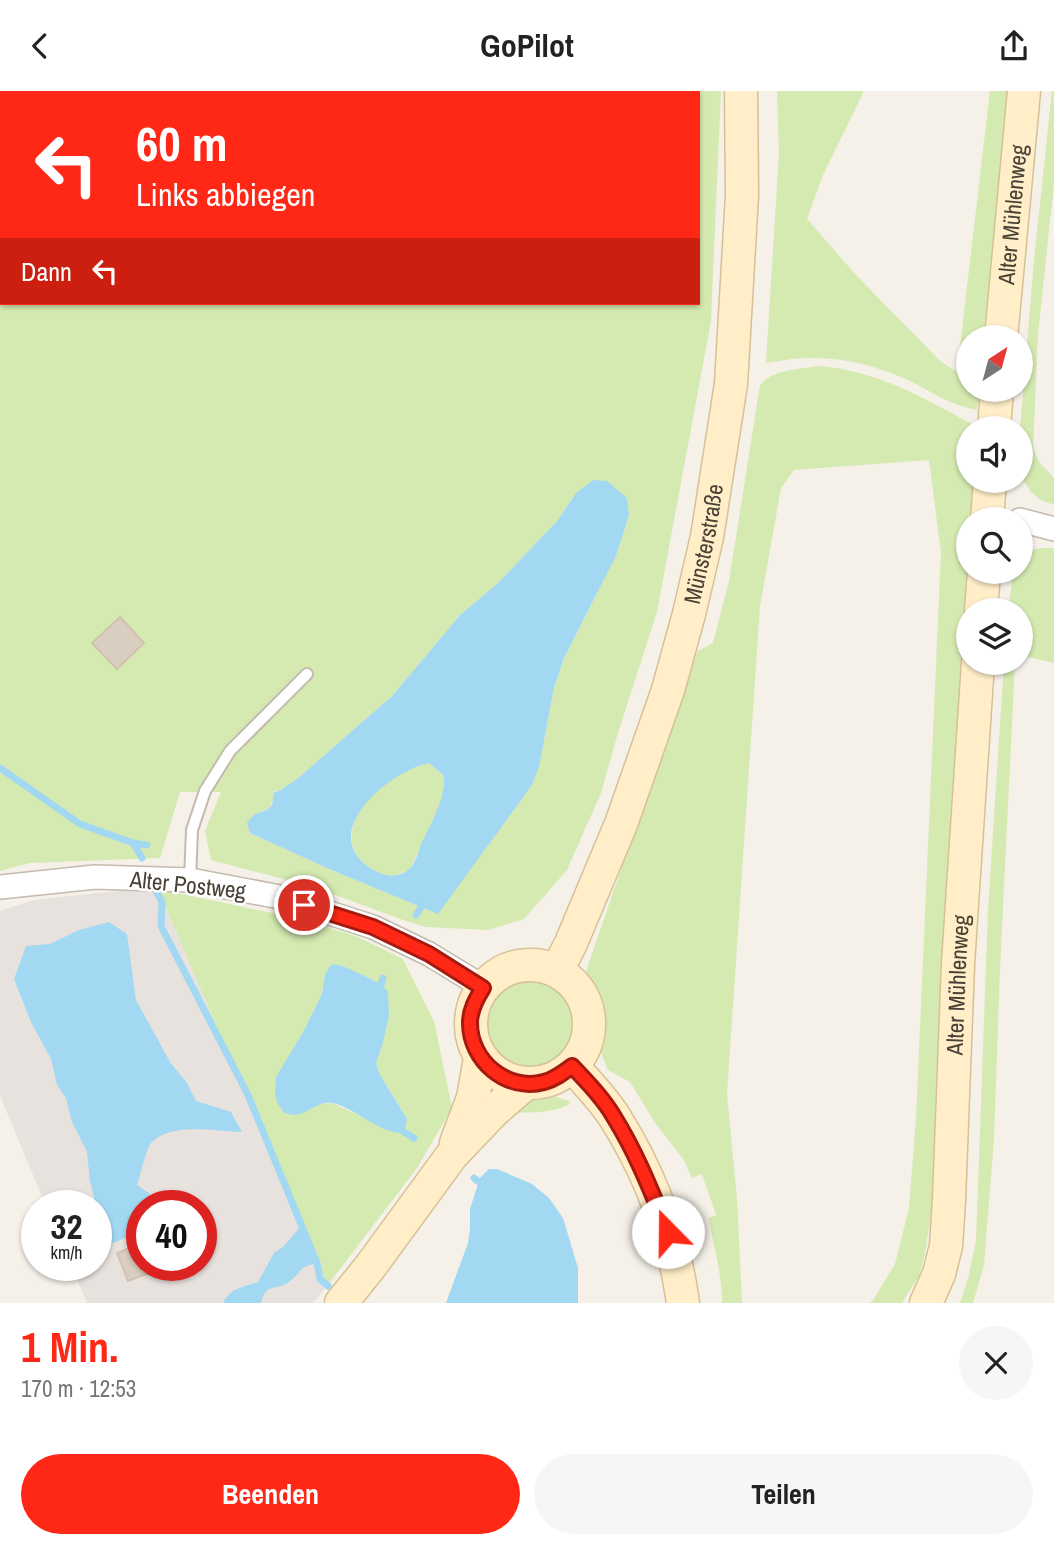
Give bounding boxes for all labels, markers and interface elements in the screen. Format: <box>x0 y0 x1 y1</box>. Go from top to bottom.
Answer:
text: GoPilot <box>480 24 574 67</box>
icon: back <box>21 27 59 65</box>
icon: share <box>995 27 1033 65</box>
text: 60 m <box>136 110 228 176</box>
icon: left <box>21 119 112 210</box>
street label: Alter Mühlenweg <box>990 143 1034 287</box>
text: Links abbiegen <box>136 173 315 216</box>
icon: left <box>86 252 124 290</box>
text: Dann <box>21 254 72 289</box>
north arrow <box>956 325 1032 403</box>
map controls <box>956 325 1033 675</box>
button: sound <box>956 416 1033 493</box>
street label: Münsterstraße <box>676 482 730 607</box>
button: search <box>956 507 1033 584</box>
button: layers <box>956 598 1033 675</box>
street label: Alter Postweg <box>128 863 248 906</box>
pin <box>274 875 334 935</box>
icon: arrive <box>285 886 323 924</box>
street label: Alter Mühlenweg <box>938 913 976 1057</box>
speed limit sign: 40 <box>126 1190 217 1281</box>
position arrow <box>631 1195 705 1269</box>
text: 32 <box>51 1203 82 1250</box>
text: km/h <box>51 1240 83 1265</box>
text: 1 Min. <box>21 1319 119 1375</box>
button: close <box>959 1326 1033 1400</box>
text: 170 m · 12:53 <box>21 1373 136 1404</box>
button: Beenden <box>21 1454 520 1534</box>
button: Teilen <box>534 1454 1033 1534</box>

